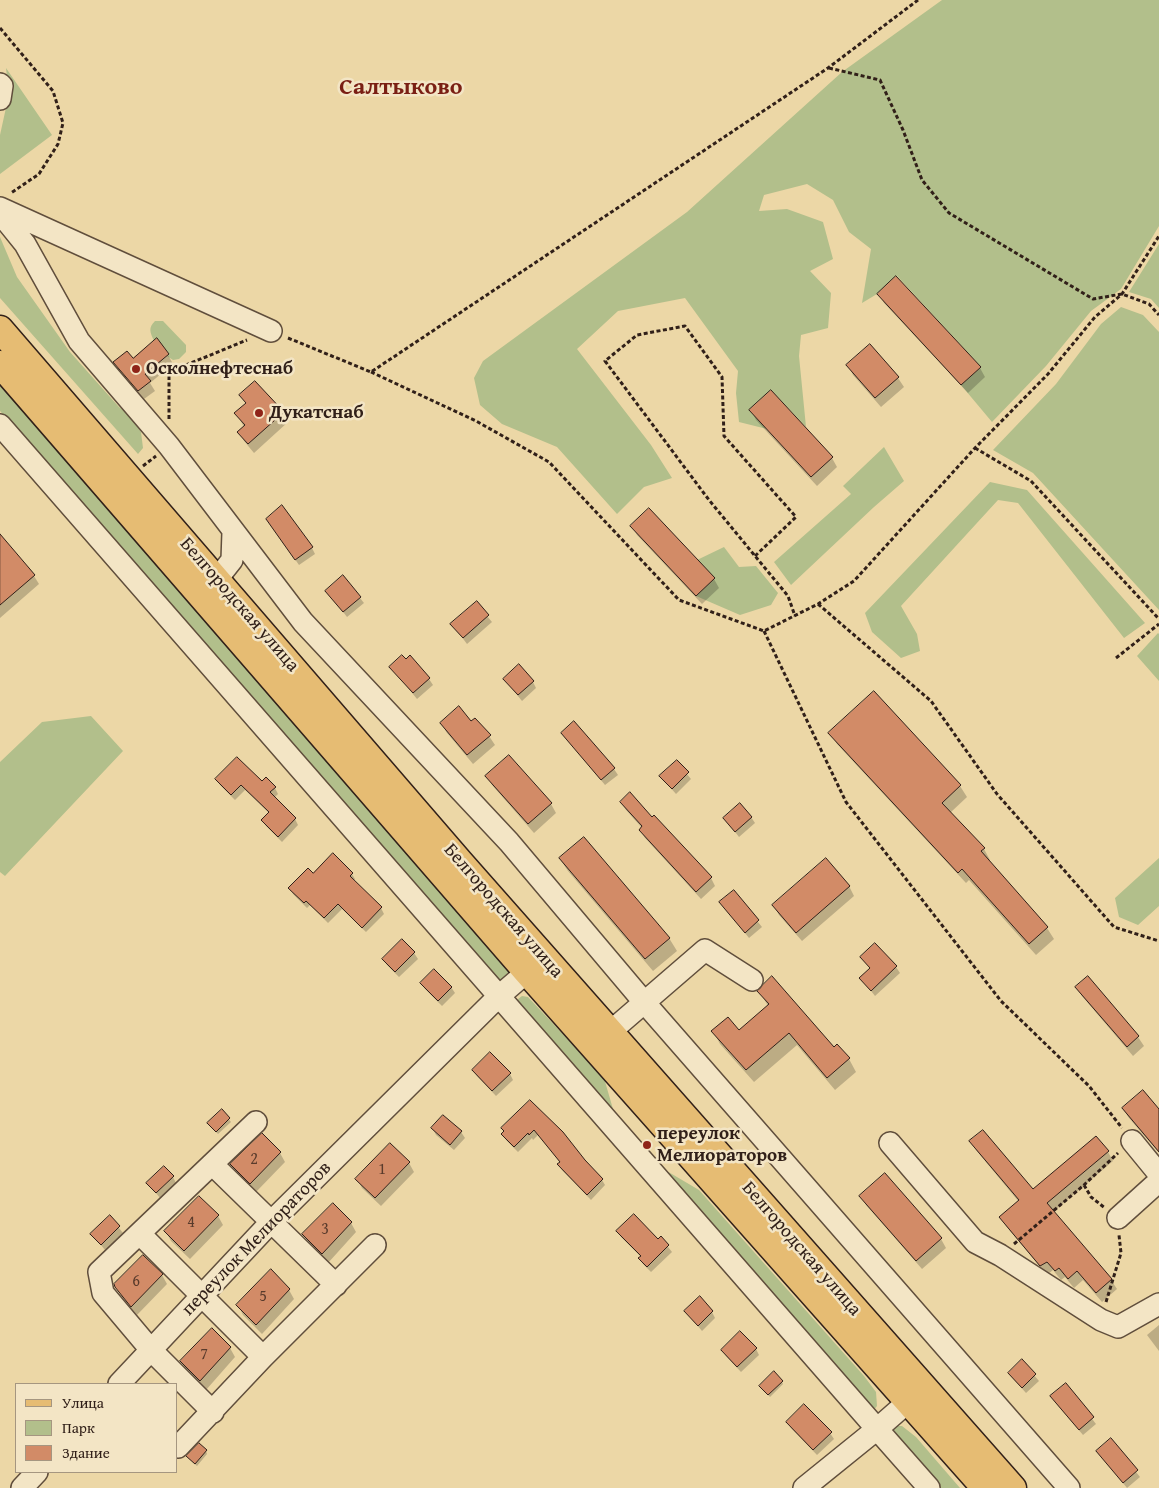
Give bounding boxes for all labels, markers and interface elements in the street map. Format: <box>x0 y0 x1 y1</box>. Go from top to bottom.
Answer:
district label: Салтыково <box>339 74 463 102</box>
place label: Осколнефтеснаб <box>146 358 293 380</box>
marker: Осколнефтеснаб <box>130 363 142 375</box>
place label: Дукатснаб <box>269 402 364 424</box>
marker: Дукатснаб <box>253 407 265 419</box>
street label: Белгородская улица <box>174 533 304 677</box>
street label: Белгородская улица <box>438 839 568 983</box>
place label: переулок Мелиораторов <box>657 1123 787 1167</box>
marker: переулок Мелиораторов <box>641 1139 653 1151</box>
house number: 2 <box>250 1150 258 1170</box>
street label: переулок Мелиораторов <box>177 1157 337 1321</box>
house number: 1 <box>378 1160 386 1180</box>
street label: Белгородская улица <box>736 1177 866 1321</box>
house number: 4 <box>187 1213 195 1233</box>
house number: 3 <box>321 1220 329 1240</box>
house number: 6 <box>132 1272 140 1292</box>
house number: 5 <box>259 1287 267 1307</box>
house number: 7 <box>200 1345 208 1365</box>
legend <box>15 1383 178 1473</box>
text: Улица <box>62 1392 104 1413</box>
text: Парк <box>62 1417 95 1438</box>
text: Здание <box>62 1442 110 1463</box>

